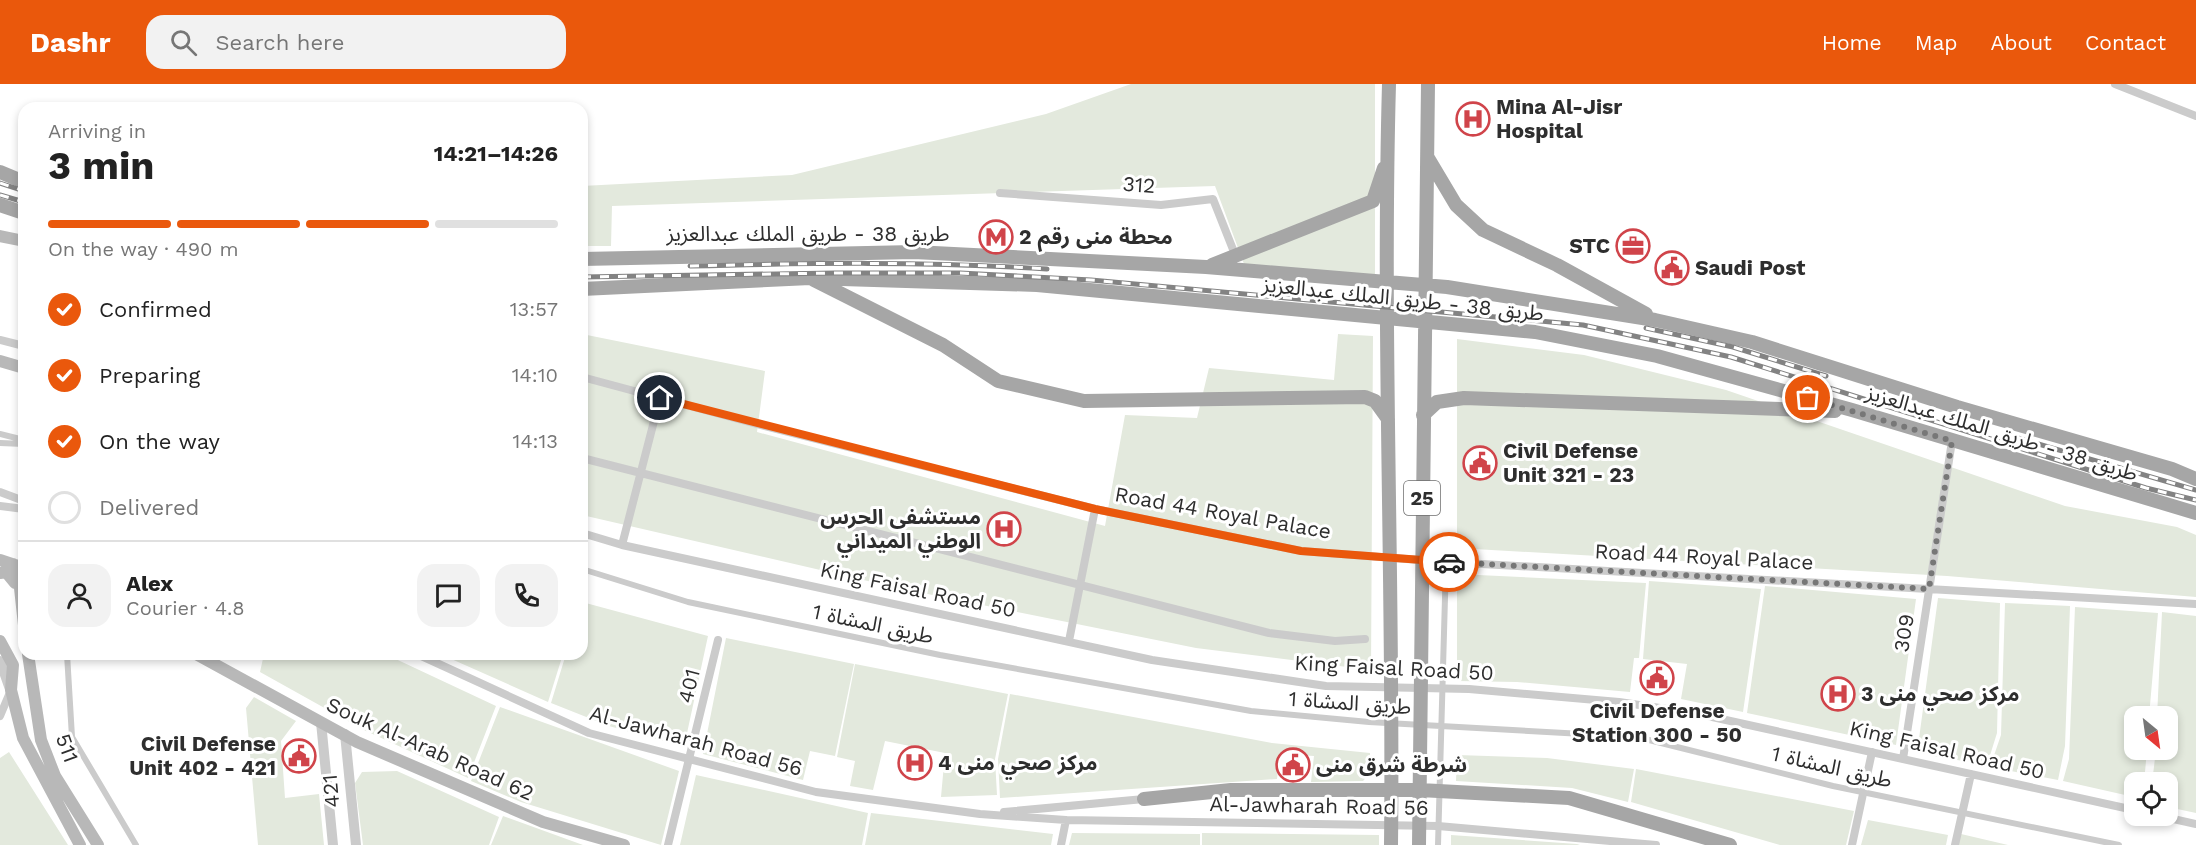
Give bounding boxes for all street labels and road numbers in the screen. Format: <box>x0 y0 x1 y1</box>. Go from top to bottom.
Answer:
street label: 312 <box>1122 171 1156 198</box>
street label: طريق 38 - طريق الملك عبدالعزيز <box>666 221 949 247</box>
street label: طريق 38 - طريق الملك عبدالعزيز <box>1260 271 1545 327</box>
street label: طريق 38 - طريق الملك عبدالعزيز <box>1862 379 2141 487</box>
street label: Road 44 Royal Palace <box>1113 481 1333 544</box>
road number: 25 <box>1404 481 1440 515</box>
street label: Road 44 Royal Palace <box>1594 538 1814 575</box>
street label: King Faisal Road 50 <box>818 557 1018 622</box>
street label: طريق المشاة 1 <box>810 599 936 649</box>
street label: 309 <box>1888 612 1919 654</box>
street label: King Faisal Road 50 <box>1294 650 1494 685</box>
street label: 401 <box>672 666 705 705</box>
street label: طريق المشاة 1 <box>1288 686 1412 720</box>
street label: Souk Al-Arab Road 62 <box>323 692 538 806</box>
street label: Al-Jawharah Road 56 <box>587 700 805 781</box>
street label: King Faisal Road 50 <box>1847 715 2047 784</box>
street label: 511 <box>51 730 84 766</box>
street label: طريق المشاة 1 <box>1769 741 1895 793</box>
street label: 421 <box>317 773 344 809</box>
street label: Al-Jawharah Road 56 <box>1209 791 1429 820</box>

